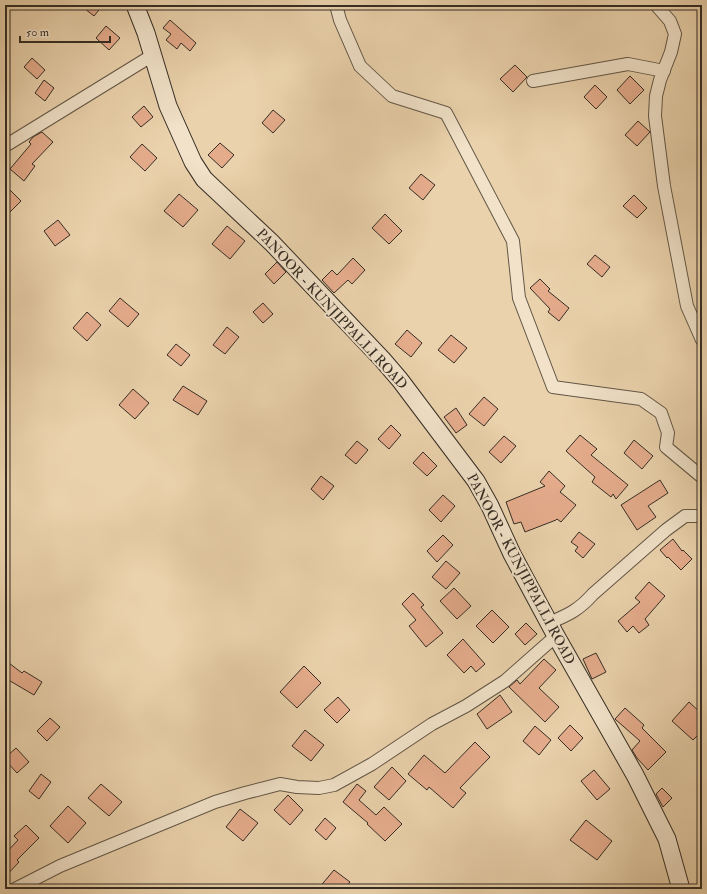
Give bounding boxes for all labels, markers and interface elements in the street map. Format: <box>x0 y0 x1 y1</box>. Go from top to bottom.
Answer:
scale bar <box>20 18 110 44</box>
text: 50 m <box>26 25 50 40</box>
street label: PANOOR - KUNJIPPALLI ROAD <box>253 225 411 393</box>
street label: PANOOR - KUNJIPPALLI ROAD <box>463 471 579 667</box>

